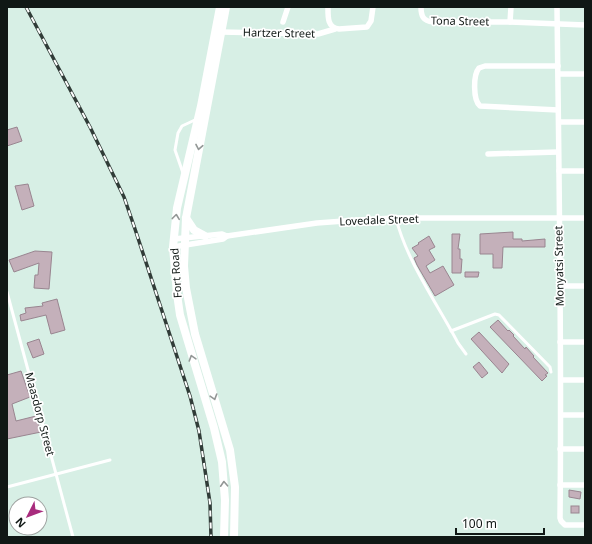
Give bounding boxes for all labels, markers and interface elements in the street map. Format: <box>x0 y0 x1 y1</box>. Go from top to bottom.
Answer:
street label: Tona Street <box>431 12 489 29</box>
street label: Hartzer Street <box>243 24 315 41</box>
one-way arrow <box>196 144 204 150</box>
street label: Lovedale Street <box>339 211 419 228</box>
one-way arrow <box>171 214 180 220</box>
street label: Monyatsi Street <box>550 225 567 307</box>
street label: Fort Road <box>166 247 185 299</box>
one-way arrow <box>188 355 197 362</box>
street label: Maasdorp Street <box>22 370 59 457</box>
one-way arrow <box>209 394 218 401</box>
one-way arrow <box>220 481 228 487</box>
north arrow <box>8 496 48 536</box>
scale bar <box>456 510 544 536</box>
text: N <box>12 515 29 531</box>
text: 100 m <box>462 515 497 532</box>

